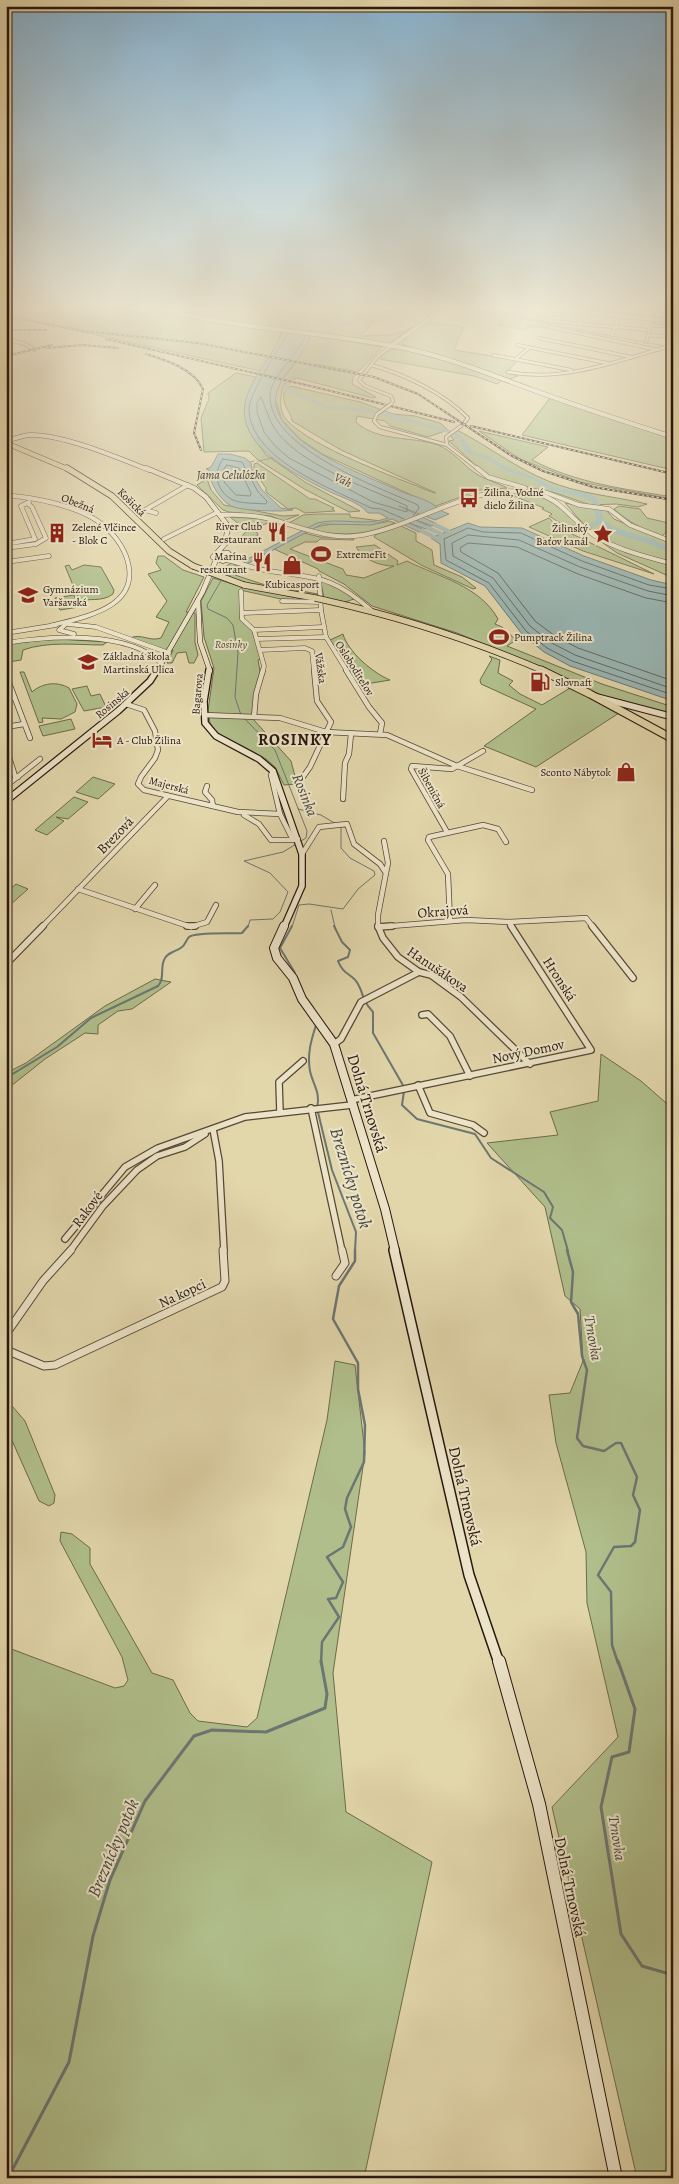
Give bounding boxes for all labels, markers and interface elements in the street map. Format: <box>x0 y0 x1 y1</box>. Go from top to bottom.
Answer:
water label: Jama Celulózka <box>196 467 266 483</box>
water label: Váh <box>332 469 355 491</box>
street label: Košická <box>114 485 150 521</box>
place label: Žilina, Vodné dielo Žilina <box>484 485 544 513</box>
bus stop icon: Žilina, Vodné dielo Žilina <box>458 487 480 509</box>
street label: Obežná <box>59 490 97 517</box>
place label: River Club Restaurant <box>213 519 262 547</box>
place label: Zelené Vlčince - Blok C <box>72 520 136 548</box>
restaurant icon: River Club Restaurant <box>266 521 288 543</box>
place label: Žilinský Baťov kanál <box>536 521 588 549</box>
building icon: Zelené Vlčince - Blok C <box>46 522 68 544</box>
place icon: Žilinský Baťov kanál <box>592 523 614 545</box>
sports icon: ExtremeFit <box>310 543 332 565</box>
place label: ExtremeFit <box>336 547 387 562</box>
place label: Marína restaurant <box>200 549 248 577</box>
restaurant icon: Marína restaurant <box>251 551 273 573</box>
shop icon: Kubicasport <box>281 554 303 576</box>
place label: Kubicasport <box>265 577 320 592</box>
place label: Gymnázium Varšavská <box>42 582 99 610</box>
school or university icon: Gymnázium Varšavská <box>17 584 39 606</box>
sports icon: Pumptrack Žilina <box>488 626 510 648</box>
place label: Pumptrack Žilina <box>514 630 593 645</box>
park label: Rosinky <box>215 637 247 652</box>
street label: Osloboditeľov <box>332 638 378 699</box>
place label: Základná škola Martinská Ulica <box>103 649 175 677</box>
school or university icon: Základná škola Martinská Ulica <box>77 651 99 673</box>
street label: Vážska <box>311 651 330 685</box>
fuel station icon: Slovnaft <box>529 671 551 693</box>
street label: Bagarova <box>188 672 207 715</box>
place label: Slovnaft <box>555 675 592 690</box>
street label: Rosinská <box>92 684 133 722</box>
hotel icon: A - Club Žilina <box>91 729 113 751</box>
district label: ROSINKY <box>258 729 332 751</box>
place label: A - Club Žilina <box>116 733 182 748</box>
shop icon: Sconto Nábytok <box>615 761 637 783</box>
street label: Šibeničná <box>414 765 449 812</box>
place label: Sconto Nábytok <box>540 765 612 780</box>
water label: Rosinka <box>287 771 323 819</box>
street label: Majerská <box>147 773 191 798</box>
street label: Brezová <box>93 812 138 858</box>
street label: Okrajová <box>417 900 470 923</box>
street label: Hanušákova <box>403 942 473 997</box>
street label: Hronská <box>538 953 581 1005</box>
street label: Nový Domov <box>490 1034 567 1068</box>
street label: Dolná Trnovská <box>342 1051 393 1156</box>
water label: Breznícky potok <box>324 1125 378 1231</box>
street label: Rakové <box>68 1187 107 1231</box>
street label: Na kopci <box>156 1274 209 1313</box>
water label: Trnovka <box>579 1314 607 1362</box>
street label: Dolná Trnovská <box>443 1444 487 1549</box>
water label: Breznícky potok <box>82 1795 144 1901</box>
water label: Trnovka <box>604 1814 630 1862</box>
street label: Dolná Trnovská <box>549 1835 591 1940</box>

